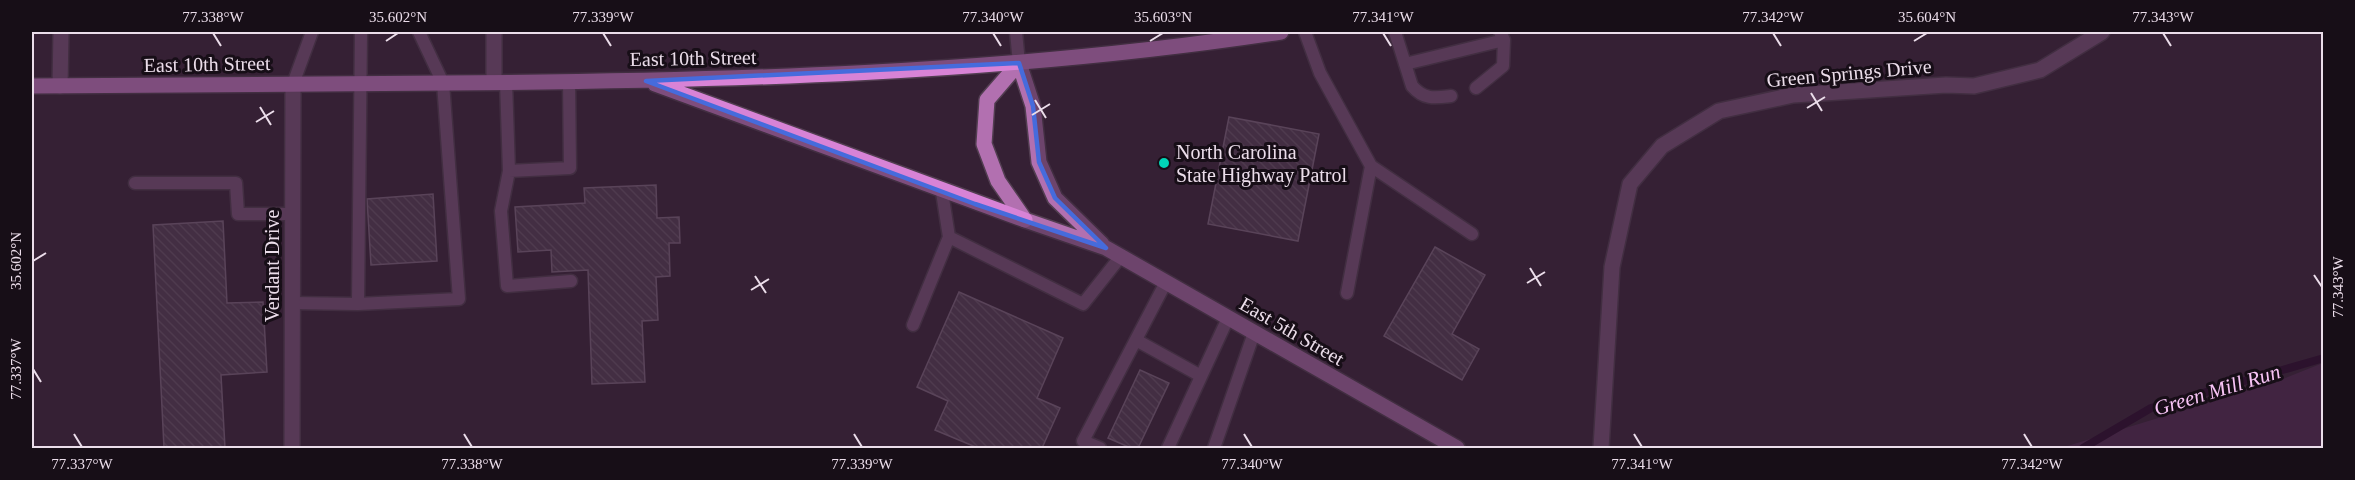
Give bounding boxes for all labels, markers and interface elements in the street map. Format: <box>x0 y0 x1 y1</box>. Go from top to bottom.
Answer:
text: 77.338°W <box>182 9 245 25</box>
text: 35.602°N <box>369 9 427 25</box>
text: 77.339°W <box>572 9 635 25</box>
text: 77.340°W <box>962 9 1025 25</box>
text: 35.603°N <box>1134 9 1192 25</box>
text: 77.341°W <box>1352 9 1415 25</box>
text: 77.342°W <box>1742 9 1805 25</box>
text: 35.604°N <box>1898 9 1956 25</box>
text: 77.343°W <box>2132 9 2195 25</box>
street label: East 10th Street <box>629 46 757 70</box>
street label: East 10th Street <box>143 52 271 76</box>
street label: Green Springs Drive <box>1766 55 1933 92</box>
place label: North Carolina State Highway Patrol <box>1176 141 1348 187</box>
marker: North Carolina State Highway Patrol <box>1157 156 1171 170</box>
street label: Verdant Drive <box>261 210 283 322</box>
text: 35.602°N <box>8 232 24 290</box>
text: 77.343°W <box>2330 255 2346 318</box>
street label: East 5th Street <box>1236 292 1348 370</box>
text: 77.337°W <box>8 337 24 400</box>
water label: Green Mill Run <box>2151 359 2283 421</box>
text: 77.337°W <box>51 456 114 472</box>
text: 77.338°W <box>441 456 504 472</box>
text: 77.339°W <box>831 456 894 472</box>
text: 77.340°W <box>1221 456 1284 472</box>
text: 77.341°W <box>1611 456 1674 472</box>
text: 77.342°W <box>2001 456 2064 472</box>

